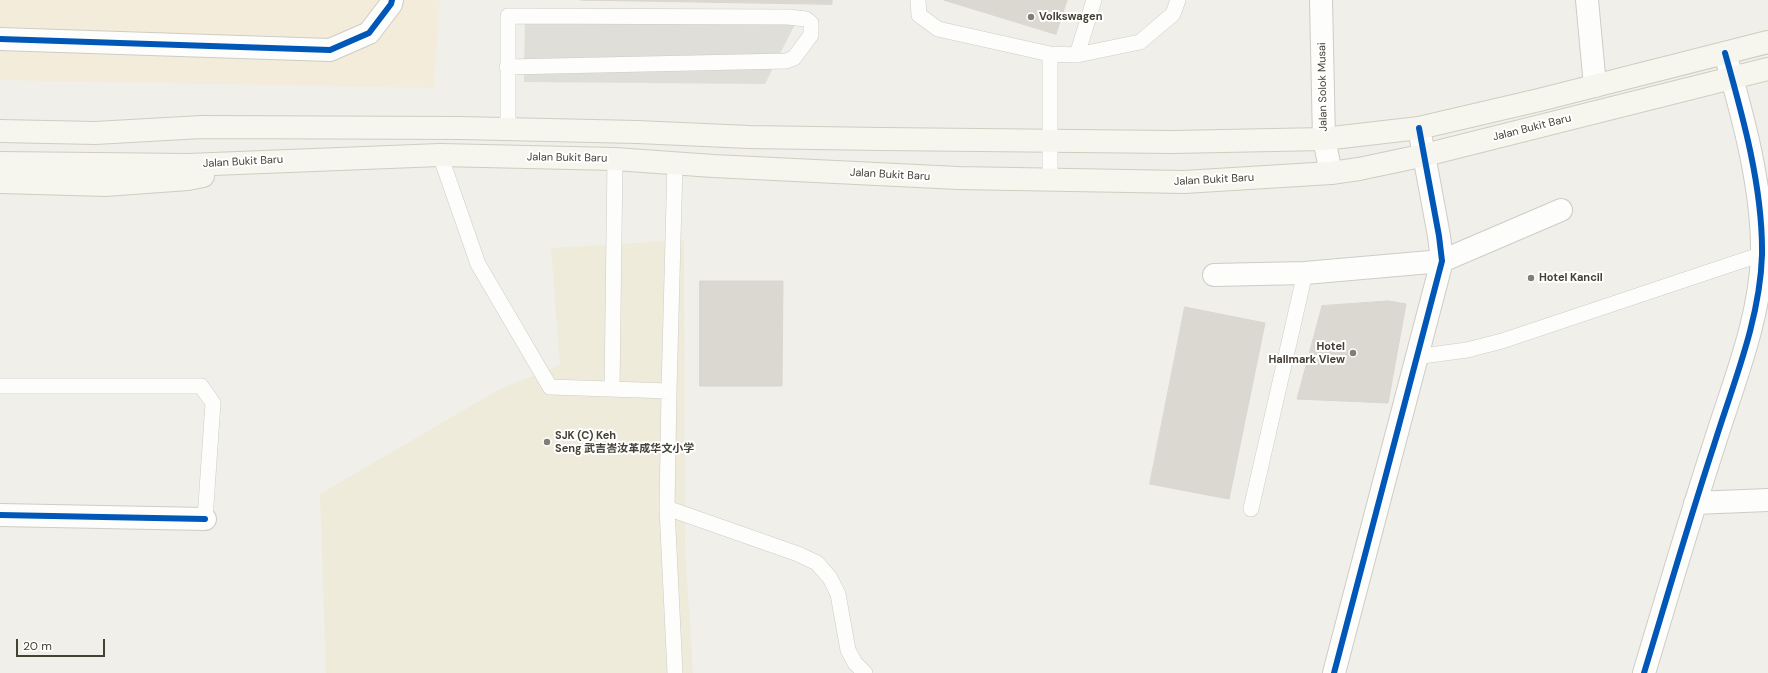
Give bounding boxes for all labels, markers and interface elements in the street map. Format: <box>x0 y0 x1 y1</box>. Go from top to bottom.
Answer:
place label: Volkswagen <box>1039 10 1102 24</box>
marker: Volkswagen <box>1026 12 1036 22</box>
street label: Jalan Solok Musai <box>1316 42 1330 132</box>
street label: Jalan Bukit Baru <box>1491 112 1573 144</box>
street label: Jalan Bukit Baru <box>527 151 607 165</box>
street label: Jalan Bukit Baru <box>202 153 284 171</box>
street label: Jalan Bukit Baru <box>849 166 931 184</box>
street label: Jalan Bukit Baru <box>1173 171 1255 189</box>
place label: Hotel Kancil <box>1539 271 1603 285</box>
marker: Hotel Kancil <box>1526 273 1536 283</box>
place label: Hotel Hallmark View <box>1268 340 1345 366</box>
marker: Hotel Hallmark View <box>1348 348 1358 358</box>
place label: SJK (C) Keh Seng 武吉峇汝革成华文小学 <box>555 429 694 455</box>
marker: SJK (C) Keh Seng 武吉峇汝革成华文小学 <box>542 437 552 447</box>
scale bar <box>18 631 107 657</box>
text: 20 m <box>23 638 52 654</box>

